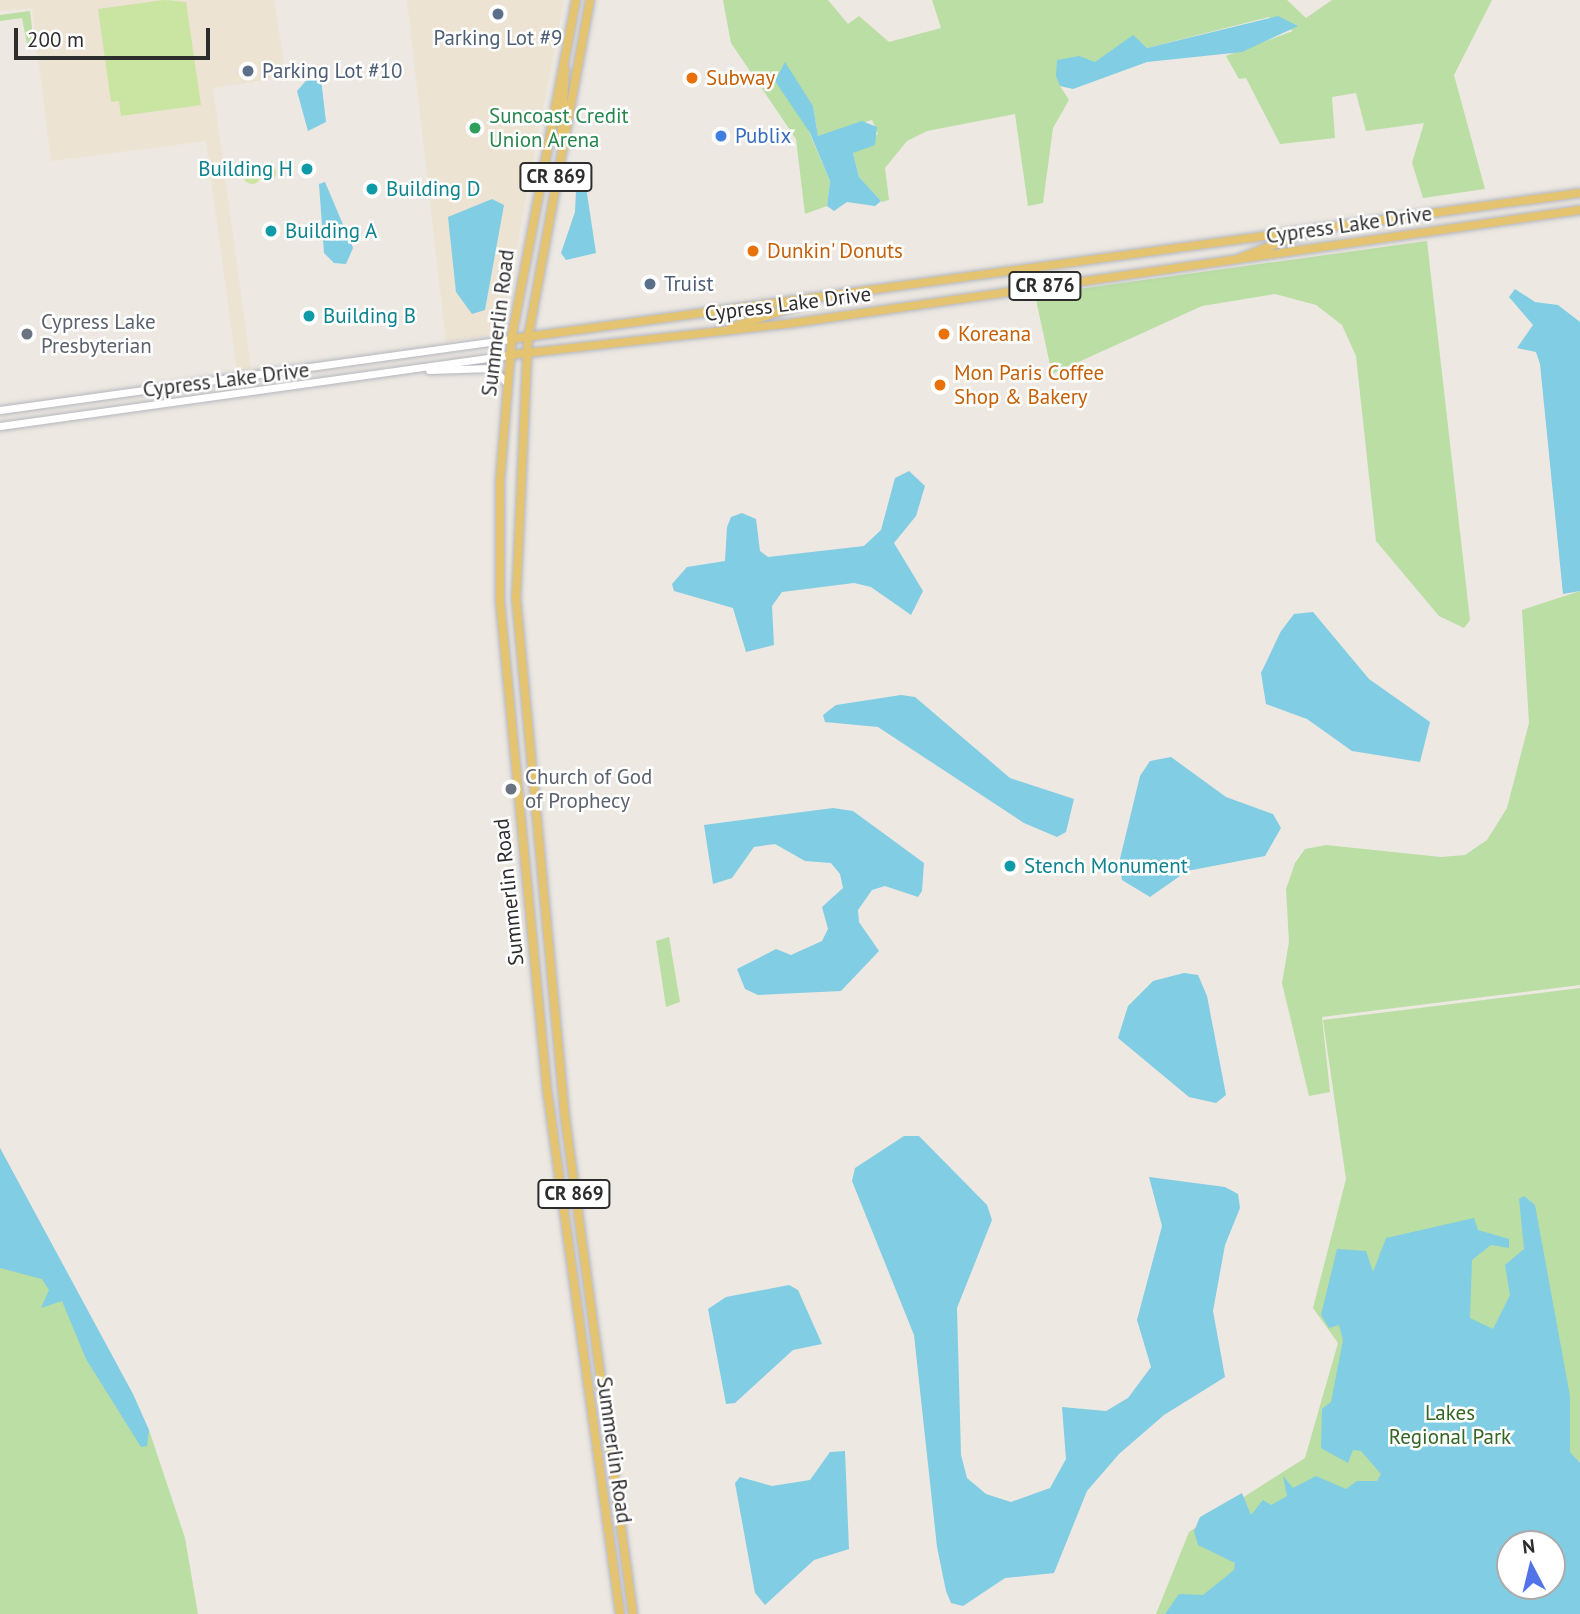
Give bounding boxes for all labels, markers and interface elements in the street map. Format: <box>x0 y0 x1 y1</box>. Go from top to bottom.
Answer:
marker: Parking Lot #9 <box>490 6 506 22</box>
scale bar <box>18 14 214 58</box>
place label: Parking Lot #9 <box>433 25 563 51</box>
text: 200 m <box>27 26 84 53</box>
place label: Parking Lot #10 <box>262 58 403 84</box>
marker: Parking Lot #10 <box>240 63 256 79</box>
place label: Subway <box>706 65 775 91</box>
marker: Subway <box>684 70 700 86</box>
place label: Suncoast Credit Union Arena <box>489 103 629 153</box>
marker: Suncoast Credit Union Arena <box>467 120 483 136</box>
place label: Publix <box>735 123 791 149</box>
marker: Publix <box>713 128 729 144</box>
place label: Building H <box>198 156 293 182</box>
marker: Building H <box>299 161 315 177</box>
road number: CR 869 <box>519 162 593 192</box>
place label: Building D <box>386 176 480 202</box>
marker: Building D <box>364 181 380 197</box>
street label: Cypress Lake Drive <box>1264 201 1434 249</box>
place label: Building A <box>285 218 378 244</box>
marker: Building A <box>263 223 279 239</box>
place label: Dunkin' Donuts <box>767 238 905 264</box>
marker: Dunkin' Donuts <box>745 243 761 259</box>
street label: Summerlin Road <box>476 248 520 398</box>
road number: CR 876 <box>1008 270 1082 302</box>
place label: Truist <box>664 271 713 297</box>
marker: Truist <box>642 276 658 292</box>
street label: Cypress Lake Drive <box>703 281 873 327</box>
place label: Building B <box>323 303 416 329</box>
marker: Building B <box>301 308 317 324</box>
place label: Cypress Lake Presbyterian <box>41 309 156 359</box>
place label: Koreana <box>958 321 1031 347</box>
marker: Cypress Lake Presbyterian <box>19 326 35 342</box>
marker: Koreana <box>936 326 952 342</box>
street label: Cypress Lake Drive <box>141 357 311 403</box>
place label: Mon Paris Coffee Shop & Bakery <box>954 360 1104 410</box>
marker: Mon Paris Coffee Shop & Bakery <box>932 377 948 393</box>
place label: Church of God of Prophecy <box>525 764 652 814</box>
marker: Church of God of Prophecy <box>503 781 519 797</box>
street label: Summerlin Road <box>489 817 529 967</box>
place label: Stench Monument <box>1024 853 1188 879</box>
marker: Stench Monument <box>1002 858 1018 874</box>
road number: CR 869 <box>537 1178 611 1210</box>
street label: Summerlin Road <box>591 1375 637 1525</box>
park label: Lakes Regional Park <box>1389 1400 1511 1450</box>
north arrow <box>1496 1530 1566 1600</box>
text: N <box>1521 1533 1536 1559</box>

